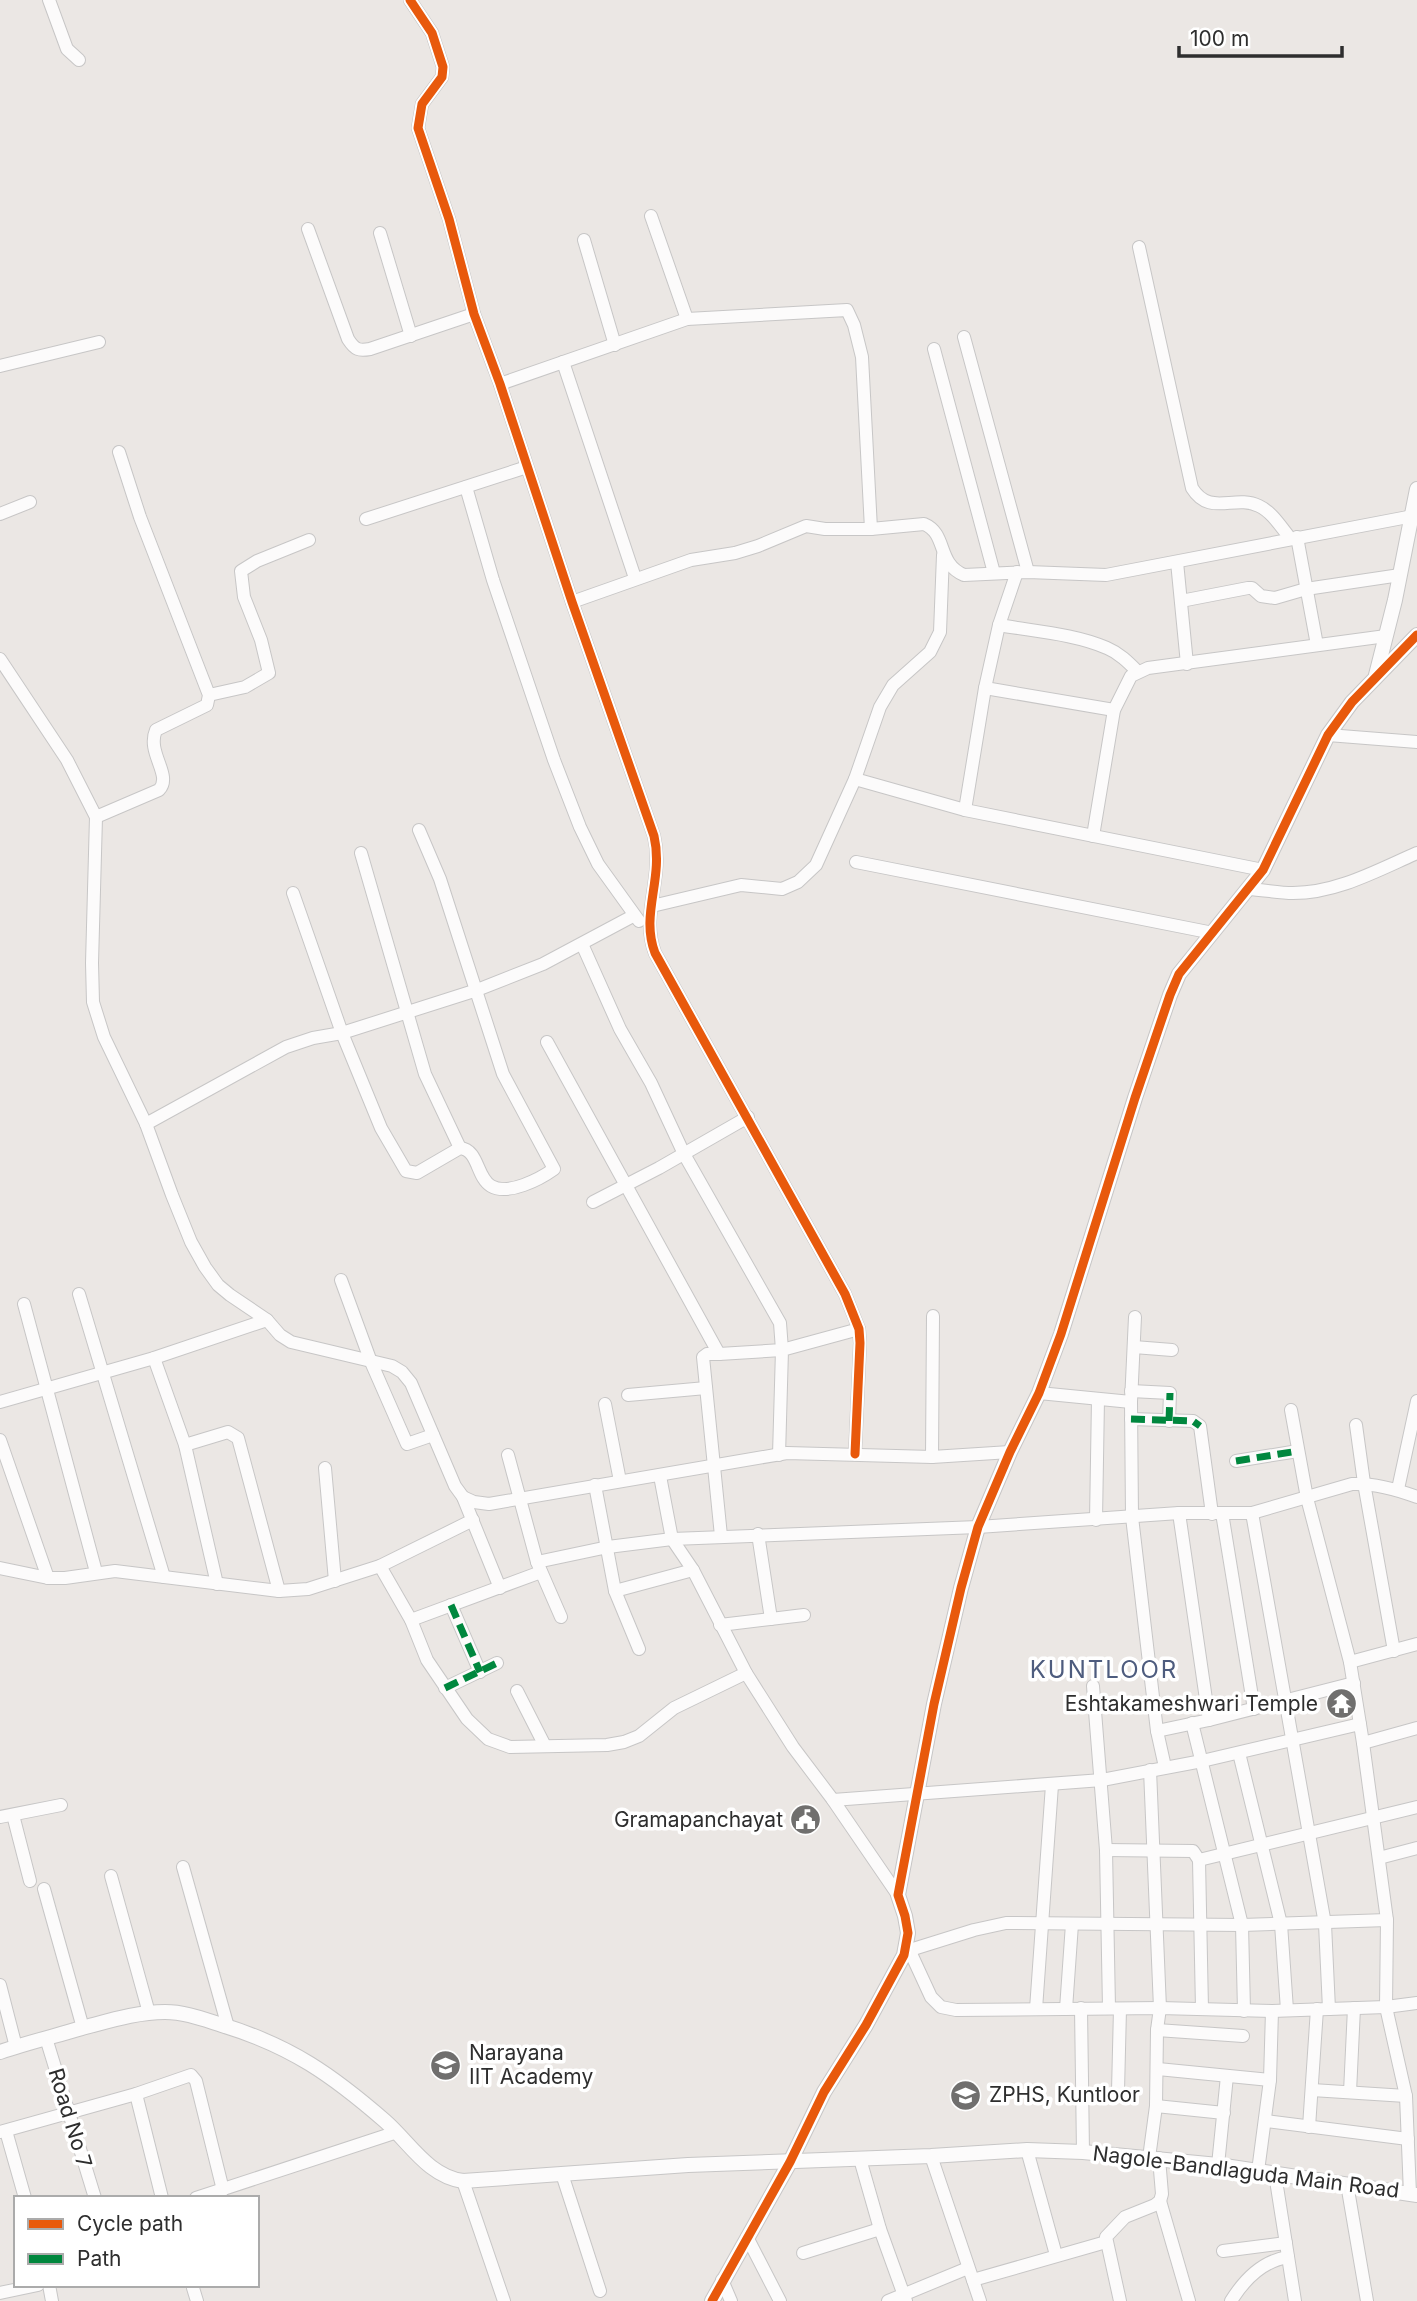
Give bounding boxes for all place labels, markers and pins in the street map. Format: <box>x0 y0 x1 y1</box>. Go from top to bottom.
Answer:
temple icon: Eshtakameshwari Temple <box>1324 1687 1358 1721</box>
place label: Eshtakameshwari Temple <box>1065 1691 1318 1716</box>
public building icon: Gramapanchayat <box>789 1803 823 1837</box>
place label: Gramapanchayat <box>614 1807 783 1832</box>
place label: Narayana IIT Academy <box>469 2040 593 2089</box>
school or university icon: Narayana IIT Academy <box>429 2048 463 2082</box>
school or university icon: ZPHS, Kuntloor <box>949 2078 983 2112</box>
place label: ZPHS, Kuntloor <box>989 2082 1140 2107</box>

